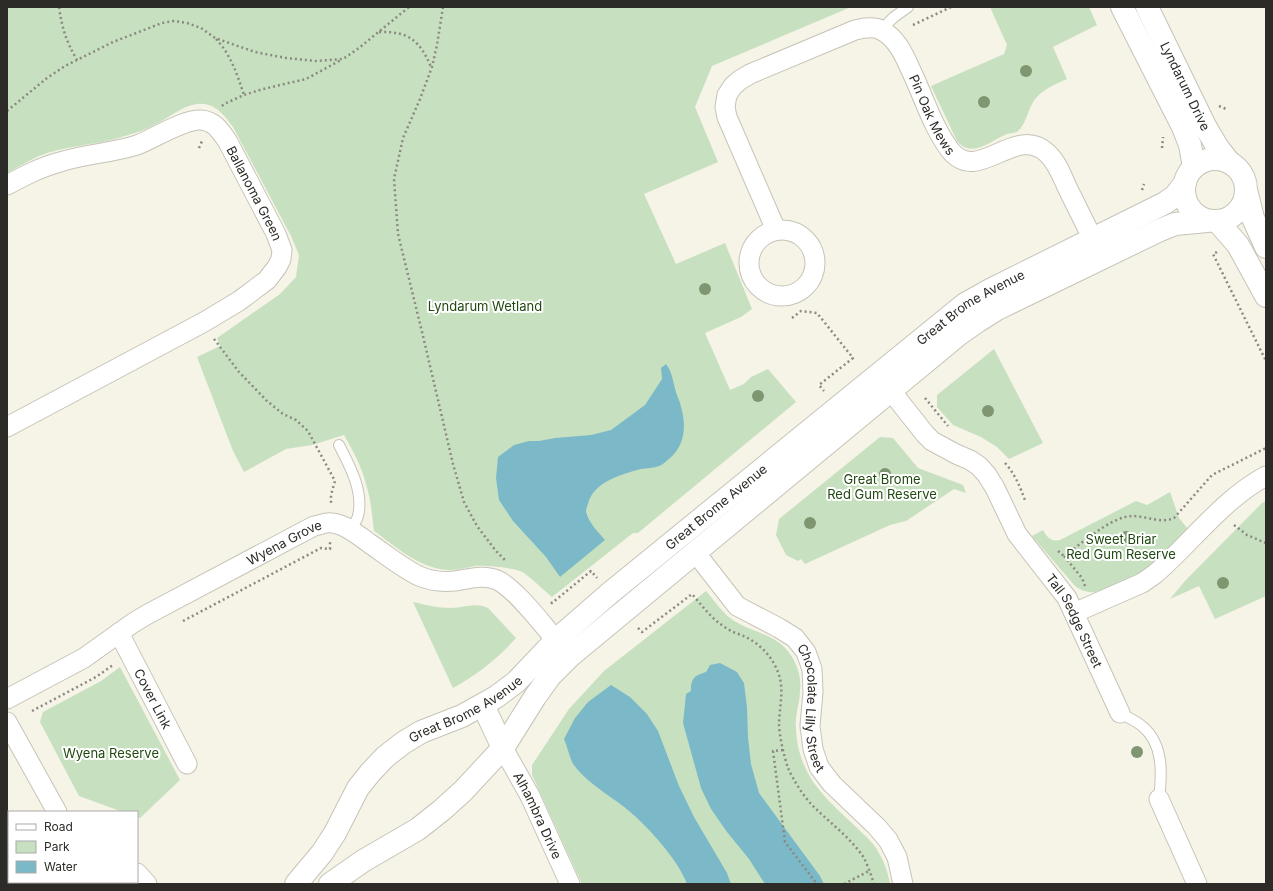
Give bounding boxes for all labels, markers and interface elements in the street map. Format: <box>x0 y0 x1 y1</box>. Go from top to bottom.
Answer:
street label: Lyndarum Drive <box>1157 39 1214 133</box>
street label: Pin Oak Mews <box>906 72 959 158</box>
street label: Ballanoma Green <box>223 143 286 243</box>
street label: Great Brome Avenue <box>913 266 1027 348</box>
park label: Lyndarum Wetland <box>428 298 542 314</box>
street label: Great Brome Avenue <box>662 461 770 553</box>
park label: Great Brome Red Gum Reserve <box>827 471 937 502</box>
street label: Wyena Grove <box>244 517 323 568</box>
park label: Sweet Briar Red Gum Reserve <box>1066 531 1176 562</box>
street label: Tall Sedge Street <box>1043 570 1106 670</box>
street label: Chocolate Lilly Street <box>794 640 828 775</box>
street label: Cover Link <box>131 666 175 731</box>
street label: Great Brome Avenue <box>406 672 526 746</box>
park label: Wyena Reserve <box>63 745 159 761</box>
street label: Alhambra Drive <box>510 769 566 861</box>
legend <box>8 811 138 883</box>
text: Road <box>44 819 73 834</box>
text: Park <box>44 839 70 854</box>
text: Water <box>44 859 78 874</box>

